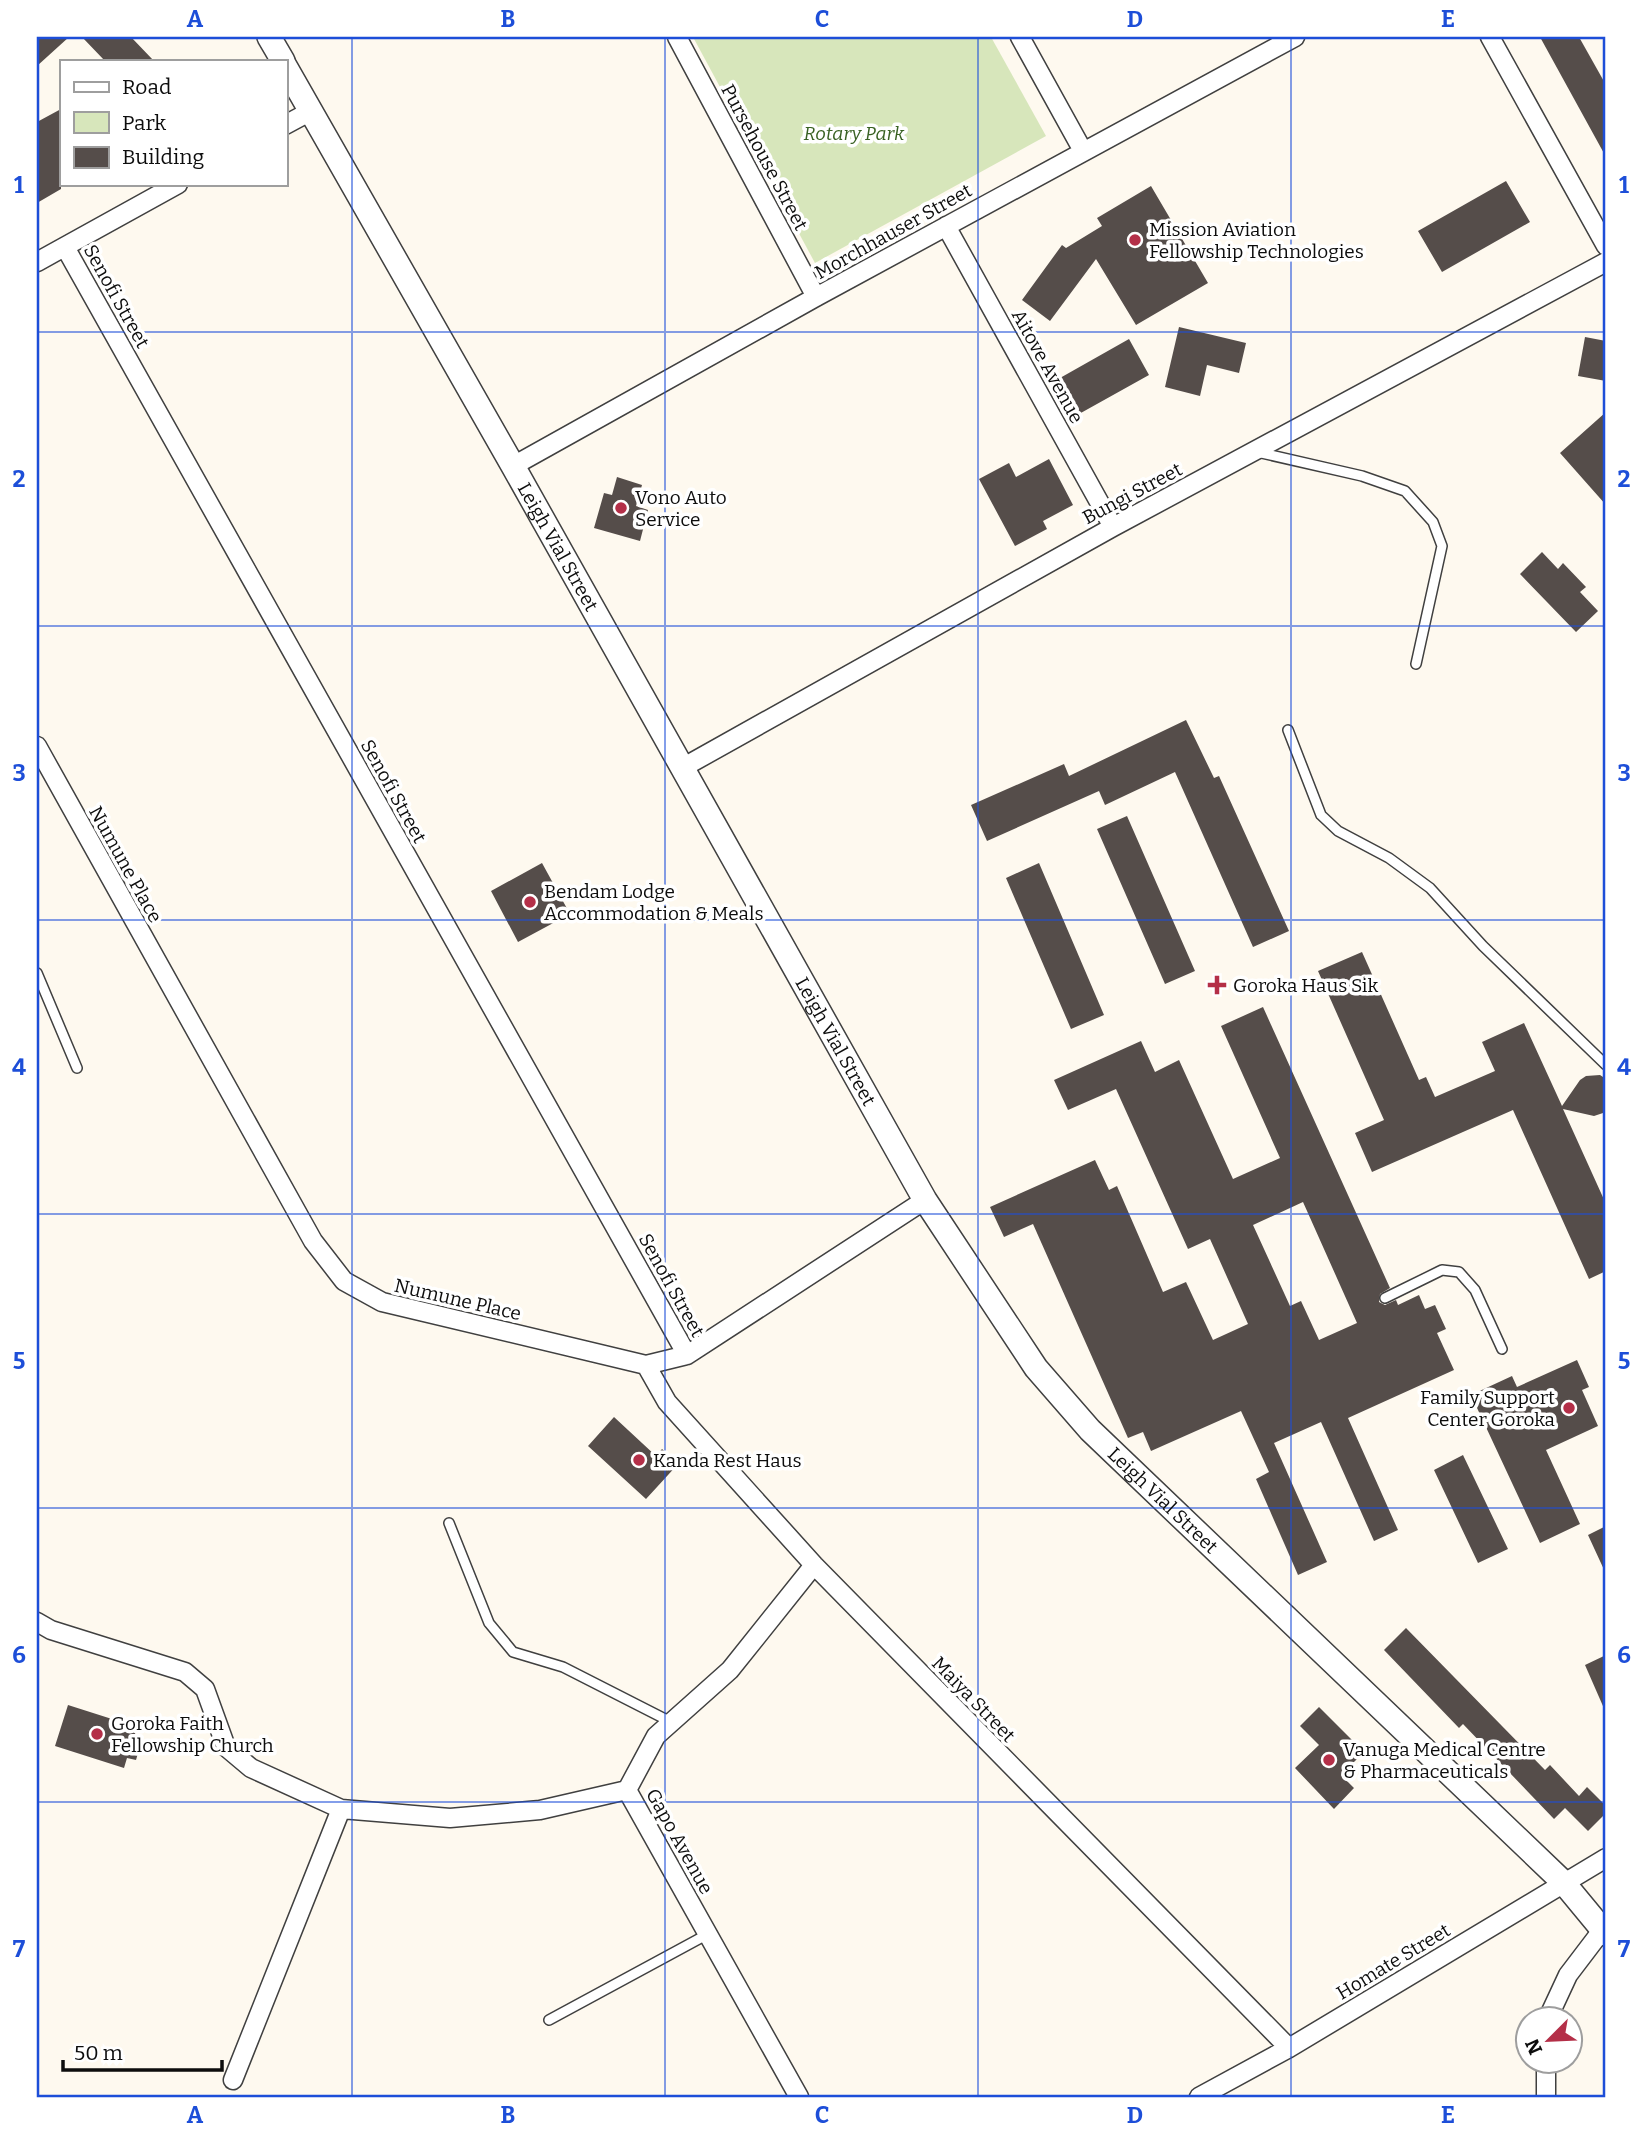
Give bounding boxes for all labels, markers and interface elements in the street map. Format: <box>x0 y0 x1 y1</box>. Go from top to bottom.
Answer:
text: A <box>187 5 204 33</box>
text: B <box>501 5 515 33</box>
text: C <box>815 5 829 33</box>
text: D <box>1127 5 1143 33</box>
text: E <box>1441 5 1455 33</box>
legend <box>60 60 287 186</box>
text: Road <box>122 74 171 100</box>
street label: Pursehouse Street <box>716 80 813 234</box>
text: Park <box>122 110 166 136</box>
park label: Rotary Park <box>804 122 905 145</box>
text: Building <box>122 144 205 170</box>
text: 1 <box>14 171 24 199</box>
text: 1 <box>1619 171 1629 199</box>
street label: Morchhauser Street <box>811 179 976 284</box>
place label: Mission Aviation Fellowship Technologies <box>1149 218 1364 263</box>
marker: Mission Aviation Fellowship Technologies <box>1127 232 1143 248</box>
street label: Senofi Street <box>79 241 154 352</box>
street label: Aitove Avenue <box>1007 305 1088 427</box>
street label: Bungi Street <box>1079 458 1186 529</box>
text: 2 <box>13 465 26 493</box>
text: 2 <box>1618 465 1631 493</box>
street label: Leigh Vial Street <box>513 479 603 615</box>
place label: Vono Auto Service <box>635 486 727 531</box>
marker: Vono Auto Service <box>613 500 629 516</box>
street label: Senofi Street <box>356 736 431 847</box>
text: 3 <box>12 759 26 787</box>
text: 3 <box>1617 759 1631 787</box>
street label: Numune Place <box>84 802 167 926</box>
place label: Bendam Lodge Accommodation & Meals <box>544 880 764 925</box>
marker: Bendam Lodge Accommodation & Meals <box>522 894 538 910</box>
street label: Leigh Vial Street <box>790 973 881 1110</box>
place label: Goroka Haus Sik <box>1233 974 1379 997</box>
marker: Goroka Haus Sik <box>1207 975 1227 995</box>
text: 4 <box>12 1053 26 1081</box>
text: 4 <box>1617 1053 1631 1081</box>
street label: Senofi Street <box>634 1230 709 1341</box>
street label: Numune Place <box>392 1274 524 1325</box>
text: 5 <box>13 1347 25 1375</box>
text: 5 <box>1618 1347 1630 1375</box>
place label: Family Support Center Goroka <box>1420 1386 1556 1431</box>
marker: Family Support Center Goroka <box>1561 1400 1577 1416</box>
street label: Leigh Vial Street <box>1103 1442 1223 1558</box>
place label: Kanda Rest Haus <box>653 1449 802 1472</box>
marker: Kanda Rest Haus <box>631 1452 647 1468</box>
text: 6 <box>12 1641 26 1669</box>
text: 6 <box>1617 1641 1631 1669</box>
street label: Maiya Street <box>927 1652 1020 1747</box>
place label: Goroka Faith Fellowship Church <box>111 1712 274 1757</box>
marker: Goroka Faith Fellowship Church <box>89 1726 105 1742</box>
place label: Vanuga Medical Centre & Pharmaceuticals <box>1343 1738 1546 1783</box>
marker: Vanuga Medical Centre & Pharmaceuticals <box>1321 1752 1337 1768</box>
street label: Gapo Avenue <box>641 1784 718 1898</box>
street label: Homate Street <box>1332 1918 1454 2004</box>
text: 7 <box>13 1935 26 1963</box>
text: 7 <box>1618 1935 1631 1963</box>
north arrow <box>1514 2004 1584 2074</box>
scale bar <box>63 2029 222 2073</box>
text: N <box>1520 2035 1547 2058</box>
text: 50 m <box>74 2040 123 2066</box>
text: A <box>187 2101 204 2129</box>
text: B <box>501 2101 515 2129</box>
text: C <box>815 2101 829 2129</box>
text: D <box>1127 2101 1143 2129</box>
text: E <box>1441 2101 1455 2129</box>

